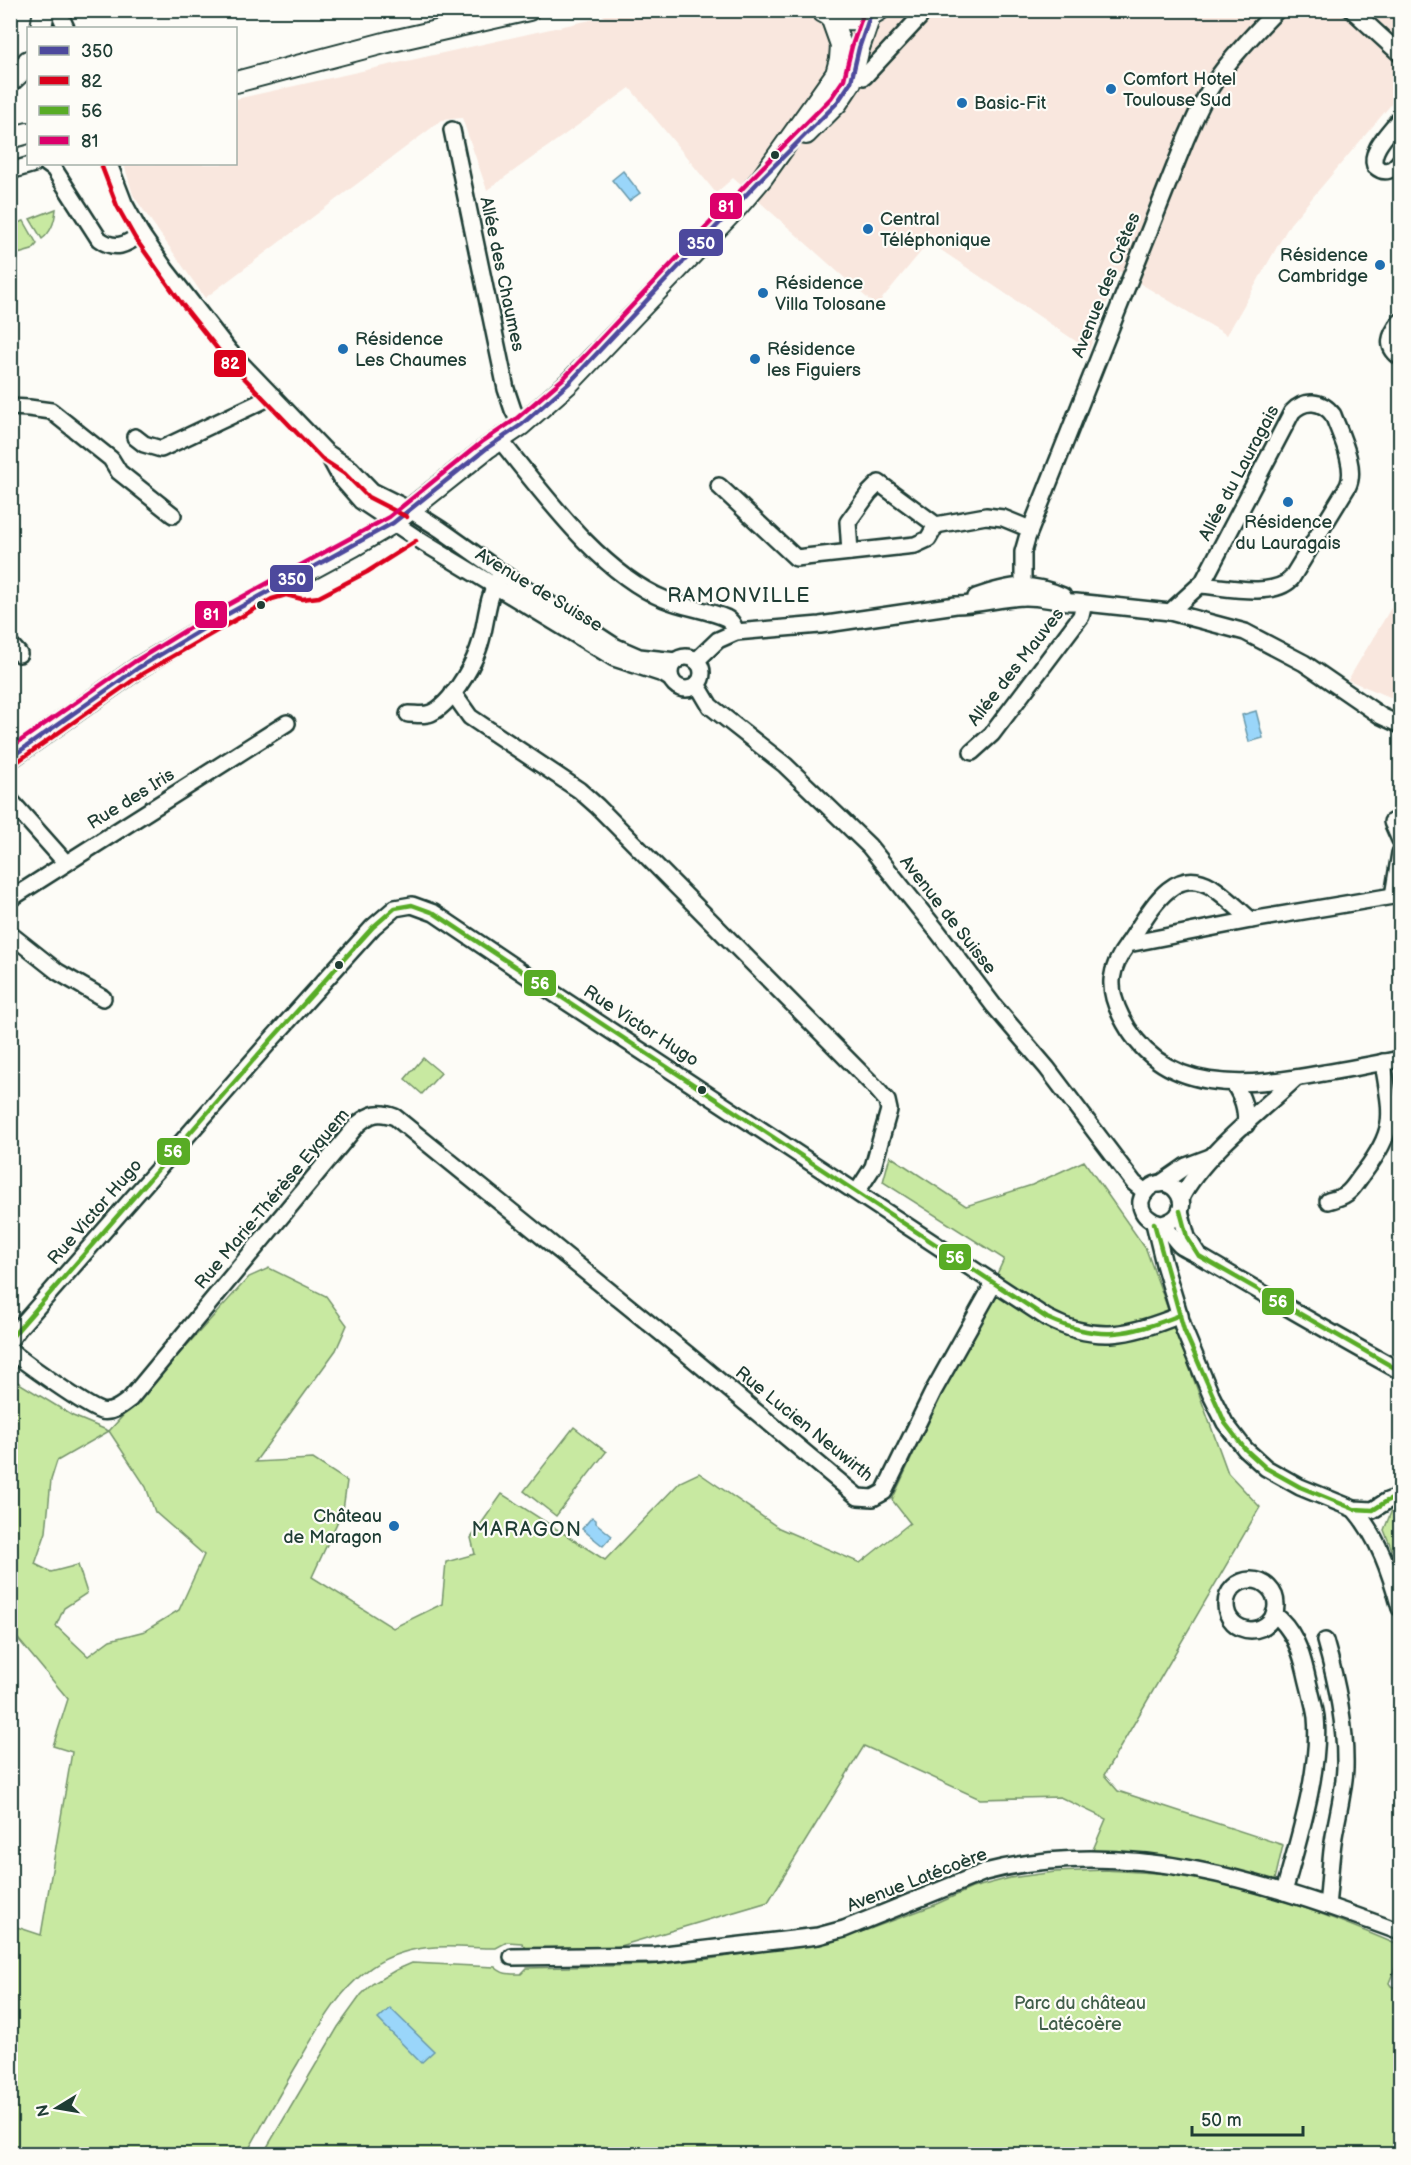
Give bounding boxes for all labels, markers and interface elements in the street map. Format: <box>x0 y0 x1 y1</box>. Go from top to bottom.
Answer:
legend <box>27 27 237 165</box>
text: 350 <box>81 41 113 62</box>
place label: Comfort Hotel Toulouse Sud <box>1123 69 1236 111</box>
text: 82 <box>81 71 102 92</box>
marker: Comfort Hotel Toulouse Sud <box>1104 82 1118 96</box>
place label: Basic-Fit <box>974 93 1047 114</box>
marker: Basic-Fit <box>955 96 969 110</box>
text: 56 <box>81 101 102 122</box>
text: 81 <box>81 131 98 152</box>
unlabelled marker <box>769 149 781 161</box>
line badge: 81 <box>709 192 743 220</box>
street label: Allée des Chaumes <box>475 195 529 353</box>
text: 81 <box>718 198 734 217</box>
place label: Central Téléphonique <box>880 209 991 251</box>
street label: Avenue des Crêtes <box>1067 209 1145 361</box>
marker: Central Téléphonique <box>861 222 875 236</box>
line badge: 350 <box>678 228 724 257</box>
text: 350 <box>687 235 715 254</box>
place label: Résidence Cambridge <box>1278 245 1368 287</box>
marker: Résidence Cambridge <box>1373 258 1387 272</box>
place label: Résidence Villa Tolosane <box>775 273 886 315</box>
marker: Résidence Villa Tolosane <box>756 286 770 300</box>
place label: Résidence Les Chaumes <box>355 329 467 371</box>
place label: Résidence les Figuiers <box>767 339 861 381</box>
marker: Résidence Les Chaumes <box>336 342 350 356</box>
line badge: 82 <box>213 349 247 378</box>
marker: Résidence les Figuiers <box>748 352 762 366</box>
text: 82 <box>220 355 240 374</box>
street label: Allée du Lauragais <box>1194 402 1284 544</box>
marker: Résidence du Lauragais <box>1281 495 1295 509</box>
place label: Résidence du Lauragais <box>1235 512 1341 554</box>
street label: Avenue de Suisse <box>472 544 607 636</box>
line badge: 350 <box>269 564 314 593</box>
text: 350 <box>278 571 306 590</box>
district label: RAMONVILLE <box>667 584 811 608</box>
unlabelled marker <box>255 599 267 611</box>
line badge: 81 <box>194 600 228 629</box>
street label: Allée des Mauves <box>963 604 1069 730</box>
text: 81 <box>203 606 219 625</box>
street label: Rue des Iris <box>84 764 178 834</box>
street label: Avenue de Suisse <box>895 852 1001 979</box>
unlabelled marker <box>333 959 345 971</box>
line badge: 56 <box>523 969 557 997</box>
text: 56 <box>531 975 550 994</box>
street label: Rue Victor Hugo <box>579 981 703 1071</box>
unlabelled marker <box>696 1084 708 1096</box>
street label: Rue Marie-Thérèse Eyquem <box>190 1105 354 1293</box>
line badge: 56 <box>156 1137 191 1166</box>
text: 56 <box>164 1143 183 1162</box>
street label: Rue Victor Hugo <box>43 1155 147 1269</box>
line badge: 56 <box>938 1243 972 1271</box>
text: 56 <box>946 1249 965 1268</box>
line badge: 56 <box>1261 1287 1295 1316</box>
text: 56 <box>1269 1293 1288 1312</box>
street label: Rue Lucien Neuwirth <box>731 1362 877 1486</box>
place label: Château de Maragon <box>283 1506 382 1548</box>
district label: MARAGON <box>471 1518 583 1542</box>
marker: Château de Maragon <box>387 1519 401 1533</box>
street label: Avenue Latécoère <box>844 1843 990 1916</box>
park label: Parc du château Latécoère <box>1014 1993 1146 2035</box>
north arrow <box>27 2078 87 2138</box>
scale bar <box>1192 2099 1303 2137</box>
text: N <box>33 2103 54 2118</box>
text: 50 m <box>1201 2110 1242 2131</box>

